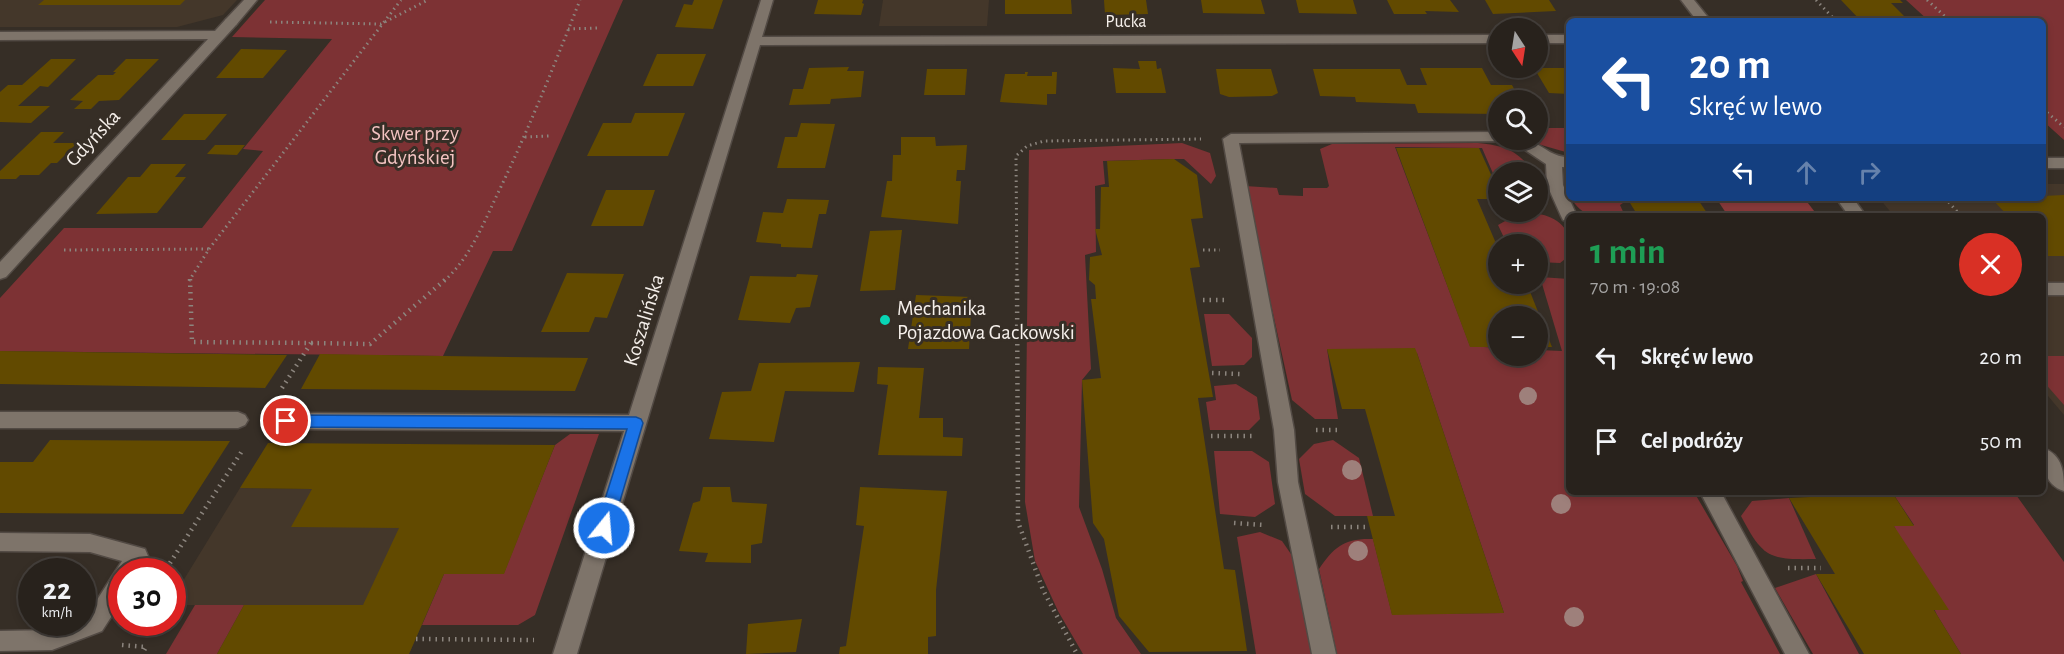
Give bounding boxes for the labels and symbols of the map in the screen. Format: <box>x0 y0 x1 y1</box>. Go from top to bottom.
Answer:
street label: Pucka <box>1105 13 1147 31</box>
north arrow <box>1488 18 1548 78</box>
street label: Gdyńska <box>62 105 125 171</box>
park label: Skwer przy Gdyńskiej <box>371 123 459 168</box>
street label: Koszalińska <box>620 271 668 369</box>
place label: Mechanika Pojazdowa Gackowski <box>897 298 1075 343</box>
marker: Mechanika Pojazdowa Gackowski <box>878 313 892 327</box>
pin <box>260 395 311 446</box>
position arrow <box>572 496 636 560</box>
speed limit sign: 30 <box>108 558 186 636</box>

